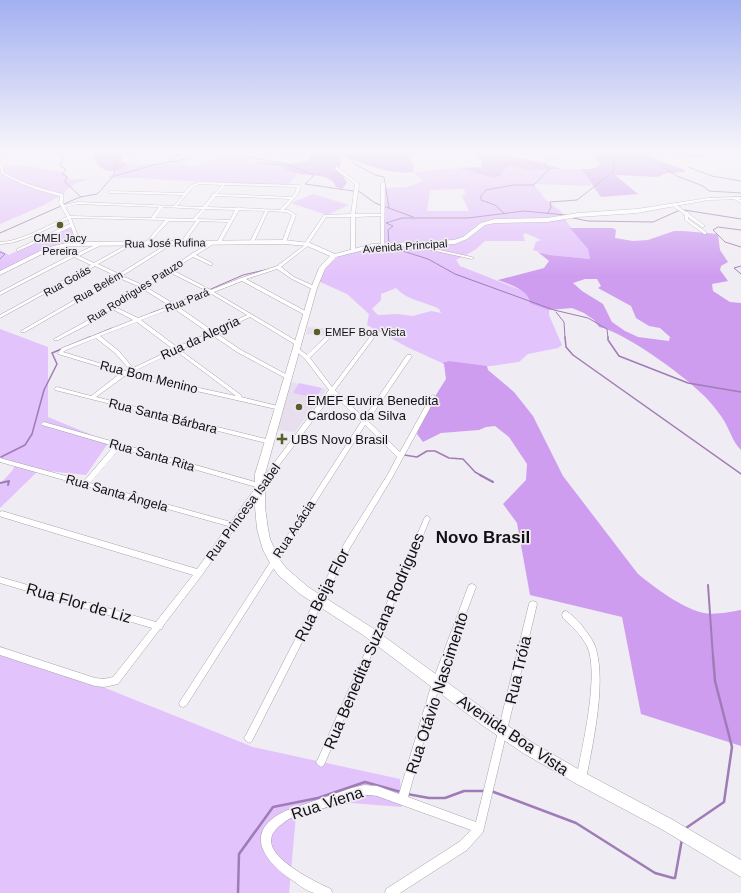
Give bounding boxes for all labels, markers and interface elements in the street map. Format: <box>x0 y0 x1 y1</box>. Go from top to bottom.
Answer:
marker: CMEI Jacy Pereira <box>55 220 65 230</box>
place label: CMEI Jacy Pereira <box>33 232 87 257</box>
street label: Rua José Rufina <box>124 236 207 250</box>
street label: Avenida Principal <box>362 237 448 255</box>
street label: Rua Rodrigues Patuzo <box>85 257 185 325</box>
street label: Rua Goiás <box>41 263 93 299</box>
street label: Rua Belém <box>71 268 125 306</box>
street label: Rua Pará <box>163 285 212 314</box>
street label: Rua da Alegria <box>158 313 243 363</box>
place label: EMEF Boa Vista <box>325 326 406 338</box>
marker: EMEF Boa Vista <box>312 327 322 337</box>
street label: Rua Bom Menino <box>98 358 200 396</box>
place label: EMEF Euvira Benedita Cardoso da Silva <box>307 393 439 423</box>
street label: Rua Santa Bárbara <box>107 395 220 437</box>
marker: EMEF Euvira Benedita Cardoso da Silva <box>294 402 304 412</box>
place label: UBS Novo Brasil <box>291 432 388 447</box>
marker: UBS Novo Brasil <box>276 433 288 445</box>
street label: Rua Santa Rita <box>108 436 197 475</box>
street label: Rua Princesa Isabel <box>203 460 283 563</box>
street label: Rua Santa Ângela <box>64 471 171 515</box>
street label: Rua Acácia <box>270 497 319 561</box>
district label: Novo Brasil <box>436 528 530 547</box>
street label: Rua Benedita Suzana Rodrigues <box>321 530 427 752</box>
street label: Rua Beija Flor <box>291 545 353 644</box>
street label: Rua Flor de Liz <box>25 580 133 626</box>
street label: Rua Otávio Nascimento <box>403 610 471 776</box>
street label: Rua Tróia <box>502 634 534 706</box>
street label: Avenida Boa Vista <box>454 692 572 778</box>
street label: Rua Viena <box>289 783 365 823</box>

